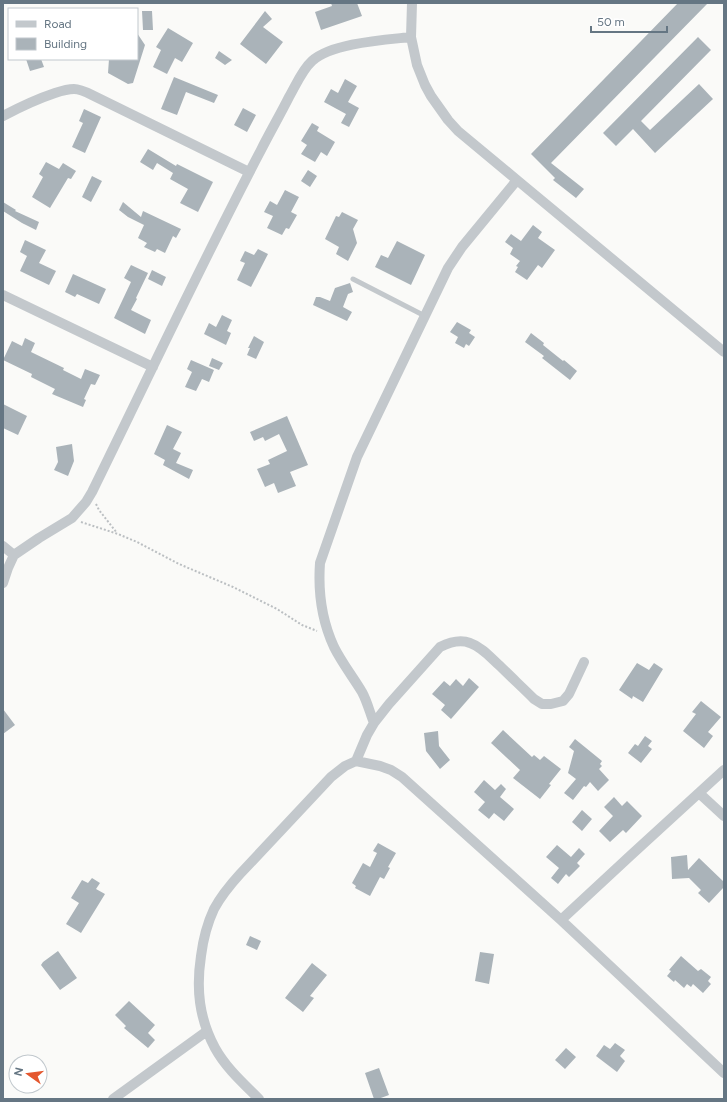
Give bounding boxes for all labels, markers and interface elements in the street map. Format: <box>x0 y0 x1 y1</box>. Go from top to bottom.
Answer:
legend <box>8 8 138 60</box>
scale bar <box>591 8 667 34</box>
text: 50 m <box>597 15 625 29</box>
text: Road <box>44 17 72 31</box>
text: Building <box>44 37 87 51</box>
north arrow <box>8 1054 48 1094</box>
text: N <box>11 1066 26 1077</box>

